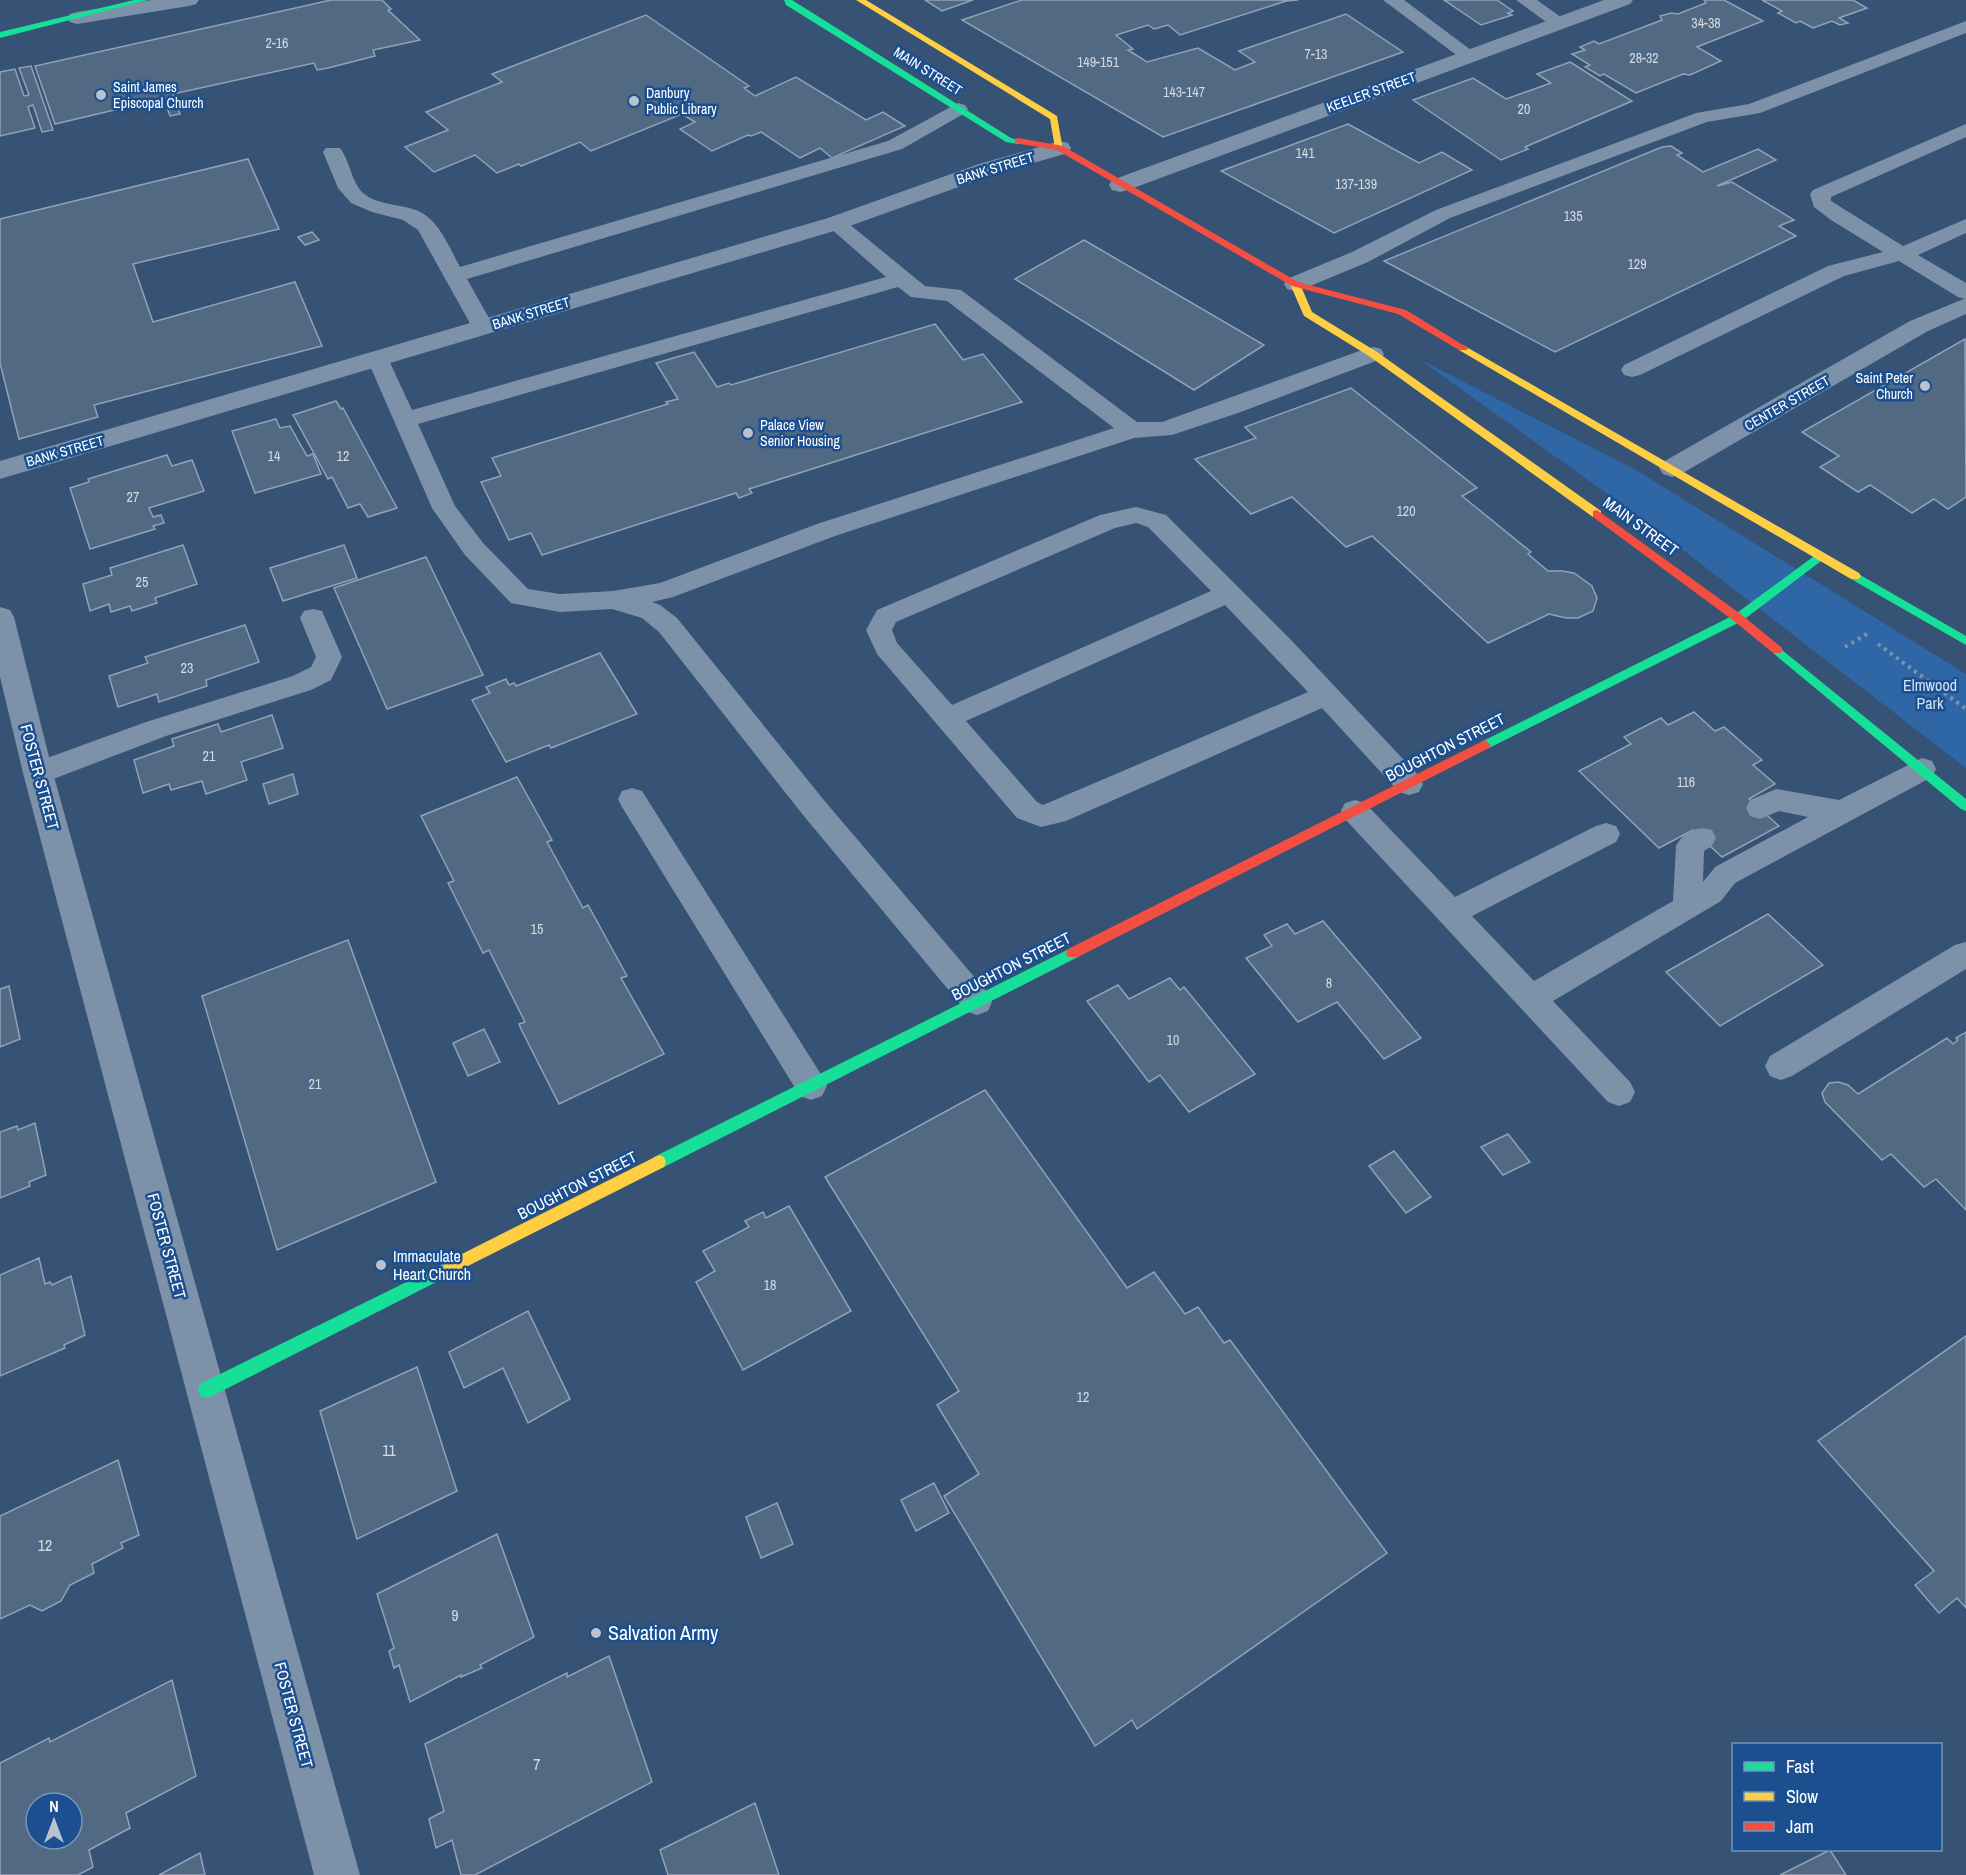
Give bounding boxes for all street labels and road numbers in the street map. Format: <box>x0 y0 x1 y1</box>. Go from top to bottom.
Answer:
street label: MAIN STREET <box>891 43 965 99</box>
street label: KEELER STREET <box>1324 68 1418 116</box>
street label: BANK STREET <box>954 148 1036 188</box>
street label: BANK STREET <box>490 293 572 333</box>
street label: CENTER STREET <box>1741 371 1833 435</box>
street label: BANK STREET <box>24 431 106 471</box>
street label: MAIN STREET <box>1599 491 1683 561</box>
street label: BOUGHTON STREET <box>1382 707 1508 787</box>
street label: FOSTER STREET <box>15 722 65 832</box>
street label: BOUGHTON STREET <box>948 926 1074 1006</box>
street label: BOUGHTON STREET <box>514 1145 640 1225</box>
street label: FOSTER STREET <box>142 1191 192 1301</box>
street label: FOSTER STREET <box>269 1660 319 1770</box>

